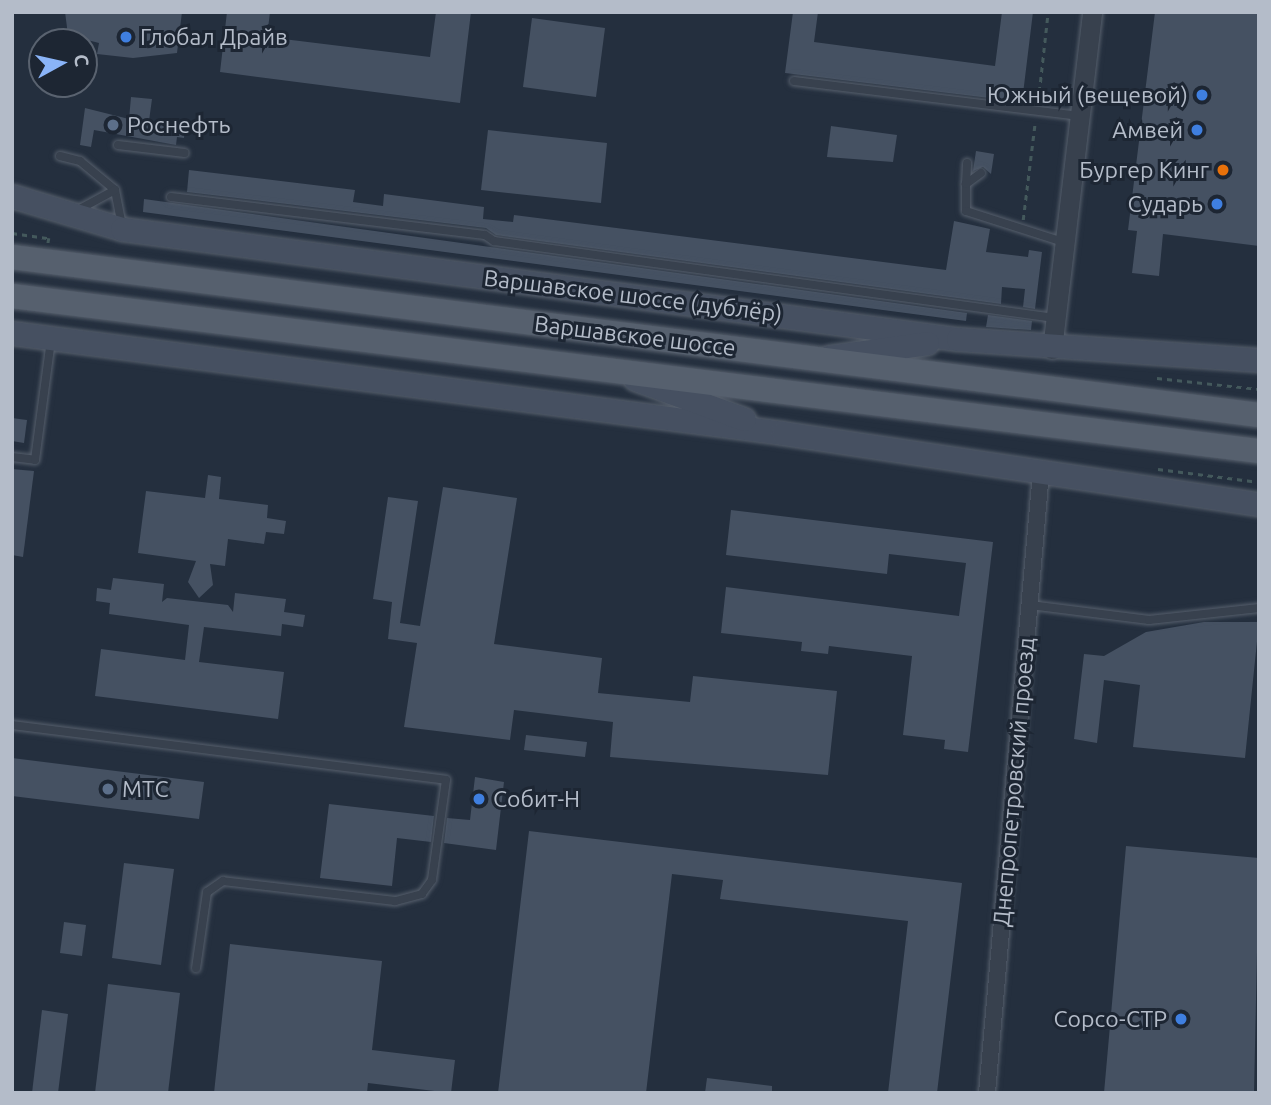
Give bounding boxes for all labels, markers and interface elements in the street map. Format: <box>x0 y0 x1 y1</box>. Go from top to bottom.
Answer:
place label: Глобал Драйв <box>140 23 288 51</box>
north arrow <box>28 28 98 98</box>
marker: Глобал Драйв <box>118 29 134 45</box>
text: С <box>70 53 94 68</box>
place label: Южный (вещевой) <box>987 81 1188 109</box>
marker: Южный (вещевой) <box>1194 87 1210 103</box>
place label: Роснефть <box>127 111 230 139</box>
place label: Амвей <box>1112 116 1183 144</box>
marker: Роснефть <box>105 117 121 133</box>
marker: Амвей <box>1189 122 1205 138</box>
place label: Бургер Кинг <box>1079 156 1209 184</box>
marker: Бургер Кинг <box>1215 162 1231 178</box>
place label: Сударь <box>1127 190 1203 218</box>
marker: Сударь <box>1209 196 1225 212</box>
street label: Варшавское шоссе (дублёр) <box>482 264 784 328</box>
street label: Варшавское шоссе <box>533 310 737 362</box>
street label: Днепропетровский проезд <box>988 636 1040 928</box>
place label: МТС <box>122 775 169 803</box>
marker: МТС <box>100 781 116 797</box>
place label: Собит-Н <box>493 785 580 813</box>
marker: Собит-Н <box>471 791 487 807</box>
place label: Сорсо-СТР <box>1054 1005 1167 1033</box>
marker: Сорсо-СТР <box>1173 1011 1189 1027</box>

